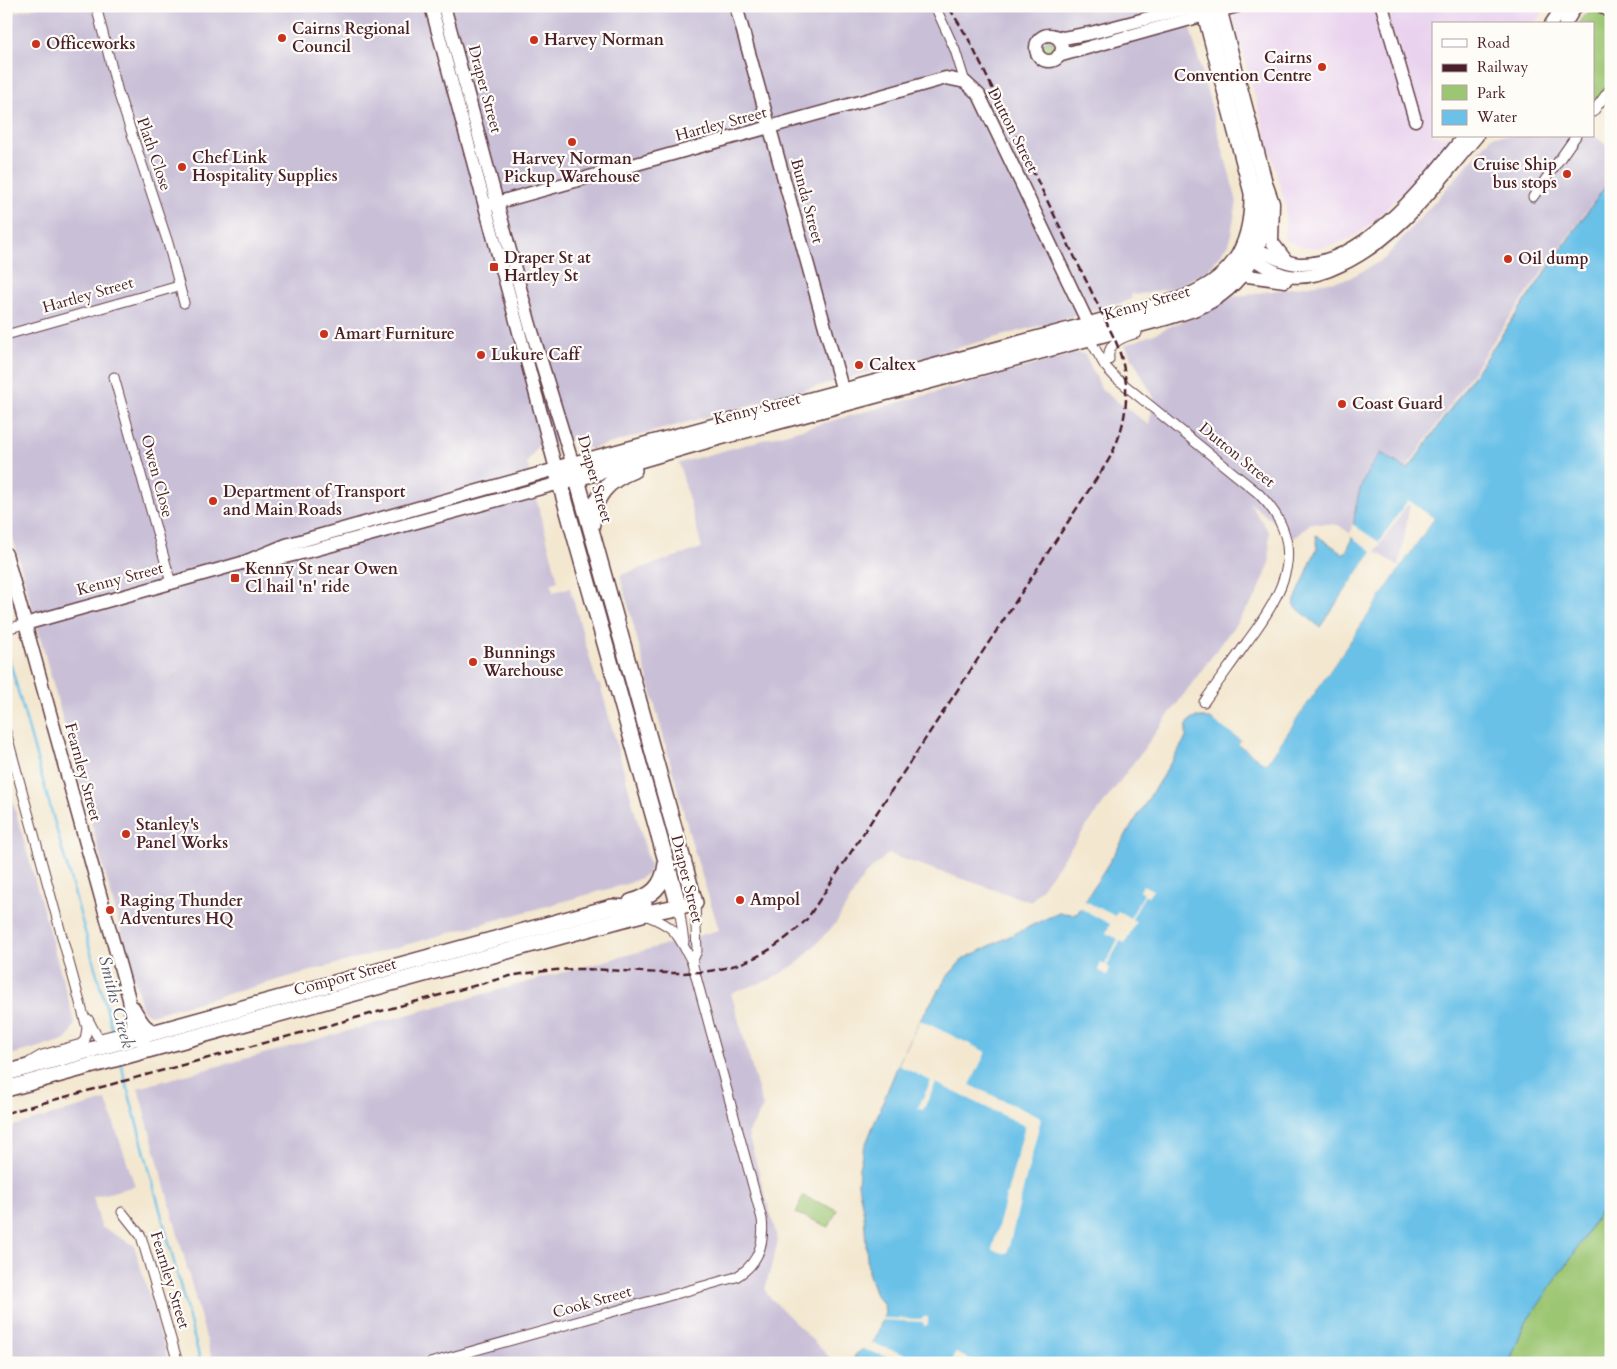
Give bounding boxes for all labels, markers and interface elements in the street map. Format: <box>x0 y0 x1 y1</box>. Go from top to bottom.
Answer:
place label: Cairns Regional Council <box>292 18 410 58</box>
legend <box>1432 22 1594 138</box>
place label: Harvey Norman <box>544 29 665 51</box>
marker: Cairns Regional Council <box>276 32 288 44</box>
place label: Officeworks <box>46 33 136 55</box>
text: Road <box>1477 33 1510 53</box>
marker: Harvey Norman <box>528 34 540 46</box>
marker: Officeworks <box>30 38 42 50</box>
street label: Draper Street <box>463 43 507 135</box>
place label: Cairns Convention Centre <box>1174 47 1312 87</box>
text: Railway <box>1477 57 1528 77</box>
marker: Cairns Convention Centre <box>1316 61 1328 73</box>
text: Park <box>1477 83 1506 103</box>
street label: Dutton Street <box>982 84 1044 176</box>
street label: Hartley Street <box>673 101 769 147</box>
text: Water <box>1476 107 1518 127</box>
street label: Plath Close <box>131 114 177 194</box>
marker: Harvey Norman Pickup Warehouse <box>566 136 578 148</box>
place label: Chef Link Hospitality Supplies <box>192 147 338 187</box>
place label: Harvey Norman Pickup Warehouse <box>504 148 640 188</box>
place label: Cruise Ship bus stops <box>1473 154 1557 194</box>
street label: Bunda Street <box>785 156 829 246</box>
marker: Chef Link Hospitality Supplies <box>176 161 188 173</box>
marker: Cruise Ship bus stops <box>1561 168 1573 180</box>
place label: Draper St at Hartley St <box>504 247 591 287</box>
place label: Oil dump <box>1518 248 1589 270</box>
marker: Oil dump <box>1502 253 1514 265</box>
marker: Draper St at Hartley St <box>488 261 500 273</box>
street label: Hartley Street <box>40 272 136 318</box>
street label: Kenny Street <box>1101 280 1193 326</box>
place label: Amart Furniture <box>334 323 455 345</box>
marker: Amart Furniture <box>318 328 330 340</box>
place label: Lukure Caff <box>491 344 582 366</box>
marker: Lukure Caff <box>475 349 487 361</box>
place label: Caltex <box>869 354 916 376</box>
marker: Caltex <box>853 359 865 371</box>
street label: Kenny Street <box>711 388 803 430</box>
place label: Coast Guard <box>1352 393 1443 415</box>
marker: Coast Guard <box>1336 398 1348 410</box>
street label: Dutton Street <box>1194 417 1280 493</box>
street label: Owen Close <box>135 432 179 520</box>
street label: Draper Street <box>572 433 618 525</box>
place label: Department of Transport and Main Roads <box>223 481 406 521</box>
marker: Department of Transport and Main Roads <box>207 495 219 507</box>
street label: Kenny Street <box>74 557 166 601</box>
place label: Kenny St near Owen Cl hail 'n' ride <box>245 558 399 598</box>
marker: Kenny St near Owen Cl hail 'n' ride <box>229 572 241 584</box>
place label: Bunnings Warehouse <box>482 642 564 682</box>
marker: Bunnings Warehouse <box>467 656 479 668</box>
street label: Fearnley Street <box>59 720 107 824</box>
place label: Stanley's Panel Works <box>136 814 228 854</box>
marker: Stanley's Panel Works <box>120 828 132 840</box>
street label: Draper Street <box>665 833 709 925</box>
place label: Ampol <box>750 889 800 911</box>
place label: Raging Thunder Adventures HQ <box>120 890 243 930</box>
marker: Ampol <box>734 894 746 906</box>
marker: Raging Thunder Adventures HQ <box>104 904 116 916</box>
water label: Smiths Creek <box>92 953 140 1051</box>
street label: Comport Street <box>291 953 399 1001</box>
street label: Fearnley Street <box>145 1229 195 1331</box>
street label: Cook Street <box>550 1280 634 1324</box>

